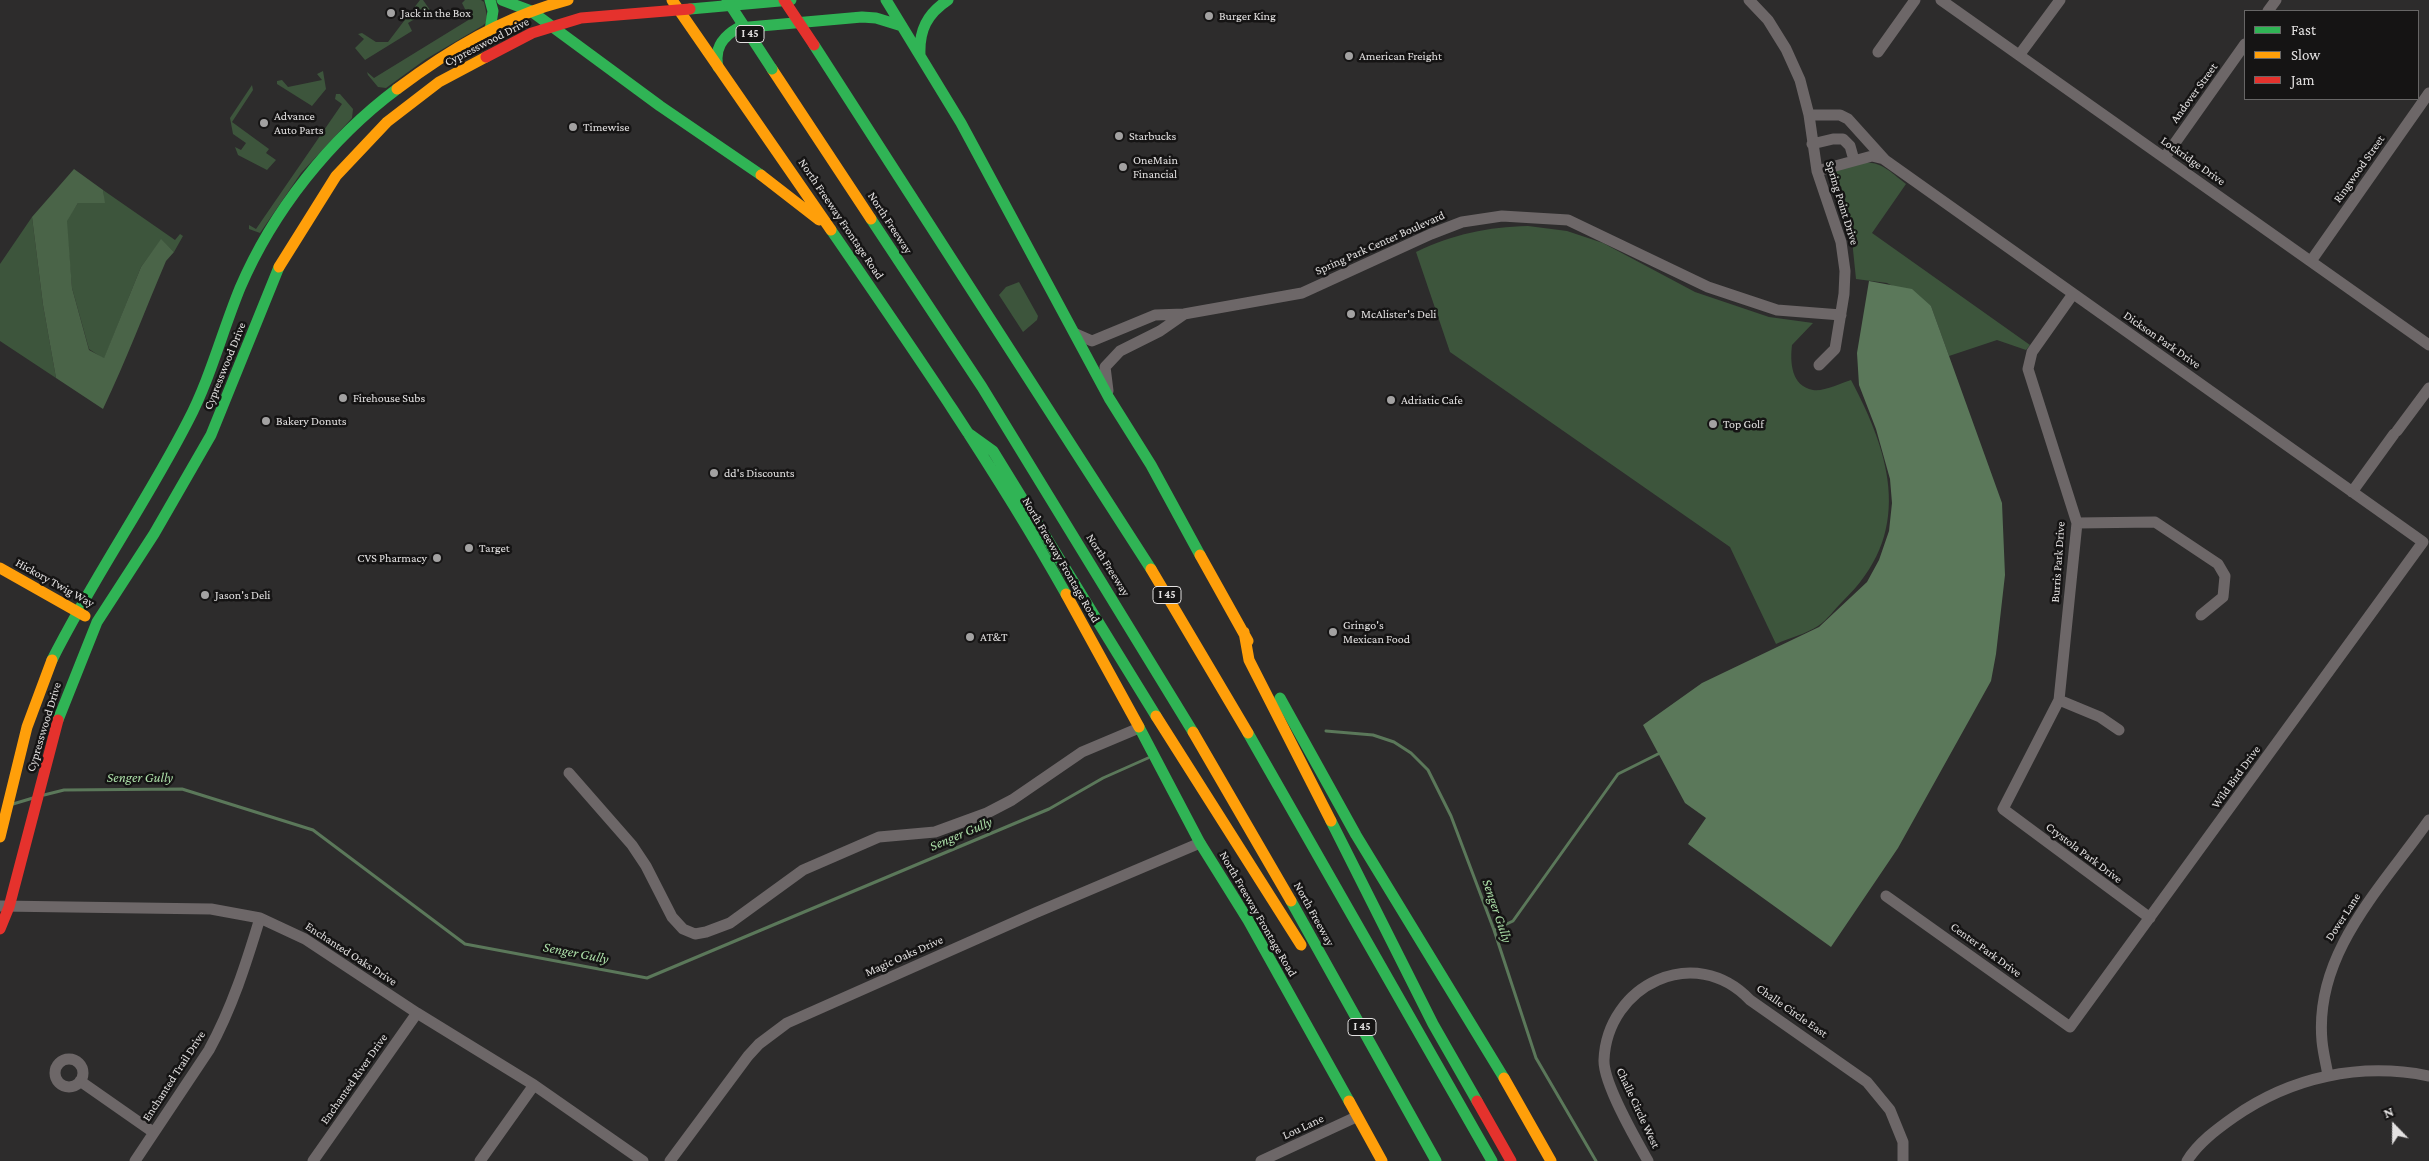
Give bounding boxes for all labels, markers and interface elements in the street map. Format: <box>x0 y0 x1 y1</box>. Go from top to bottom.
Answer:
place label: Jack in the Box <box>401 6 471 20</box>
marker: Jack in the Box <box>385 7 397 19</box>
place label: Burger King <box>1219 9 1276 23</box>
marker: Burger King <box>1203 10 1215 22</box>
legend <box>2244 10 2419 100</box>
street label: Cypresswood Drive <box>442 15 532 69</box>
text: Fast <box>2291 22 2316 38</box>
road number: I 45 <box>736 26 764 42</box>
text: Slow <box>2291 47 2320 63</box>
place label: American Freight <box>1359 49 1442 63</box>
marker: American Freight <box>1343 50 1355 62</box>
street label: Andover Street <box>2167 60 2221 126</box>
text: Jam <box>2291 72 2314 88</box>
place label: Advance Auto Parts <box>274 109 323 137</box>
marker: Advance Auto Parts <box>258 117 270 129</box>
place label: Timewise <box>583 120 630 134</box>
marker: Timewise <box>567 121 579 133</box>
place label: Starbucks <box>1129 129 1176 143</box>
marker: Starbucks <box>1113 130 1125 142</box>
street label: Ringwood Street <box>2330 132 2388 206</box>
street label: Lockridge Drive <box>2158 133 2228 189</box>
place label: OneMain Financial <box>1133 153 1178 181</box>
street label: North Freeway Frontage Road <box>795 156 887 282</box>
street label: Spring Point Drive <box>1822 159 1862 247</box>
marker: OneMain Financial <box>1117 161 1129 173</box>
street label: North Freeway <box>865 189 915 257</box>
street label: Spring Park Center Boulevard <box>1313 208 1447 278</box>
place label: McAlister's Deli <box>1361 307 1436 321</box>
marker: McAlister's Deli <box>1345 308 1357 320</box>
street label: Dickson Park Drive <box>2121 308 2203 372</box>
street label: Cypresswood Drive <box>201 320 249 412</box>
place label: Firehouse Subs <box>353 391 425 405</box>
marker: Firehouse Subs <box>337 392 349 404</box>
place label: Adriatic Cafe <box>1401 393 1463 407</box>
marker: Adriatic Cafe <box>1385 394 1397 406</box>
place label: Bakery Donuts <box>276 414 346 428</box>
marker: Bakery Donuts <box>260 415 272 427</box>
place label: Top Golf <box>1723 417 1764 431</box>
marker: Top Golf <box>1707 418 1719 430</box>
place label: dd's Discounts <box>724 466 794 480</box>
marker: dd's Discounts <box>708 467 720 479</box>
street label: North Freeway Frontage Road <box>1019 495 1103 625</box>
street label: Burris Park Drive <box>2048 521 2068 603</box>
street label: North Freeway <box>1083 531 1133 599</box>
place label: Target <box>479 541 510 555</box>
marker: Target <box>463 542 475 554</box>
place label: CVS Pharmacy <box>357 551 427 565</box>
marker: CVS Pharmacy <box>431 552 443 564</box>
street label: Hickory Twig Way <box>13 555 97 611</box>
road number: I 45 <box>1153 586 1181 604</box>
place label: Jason's Deli <box>215 588 270 602</box>
marker: Jason's Deli <box>199 589 211 601</box>
place label: Gringo's Mexican Food <box>1343 618 1410 646</box>
marker: Gringo's Mexican Food <box>1327 626 1339 638</box>
place label: AT&T <box>980 630 1007 644</box>
marker: AT&T <box>964 631 976 643</box>
street label: Cypresswood Drive <box>24 681 64 773</box>
street label: Wild Bird Drive <box>2208 743 2264 811</box>
water label: Senger Gully <box>107 770 173 786</box>
water label: Senger Gully <box>927 813 995 855</box>
street label: Crystola Park Drive <box>2043 820 2125 886</box>
street label: North Freeway Frontage Road <box>1216 849 1300 979</box>
water label: Senger Gully <box>1478 877 1516 945</box>
street label: North Freeway <box>1291 880 1337 948</box>
street label: Dover Lane <box>2322 890 2364 944</box>
street label: Enchanted Oaks Drive <box>302 919 400 989</box>
street label: Center Park Drive <box>1948 919 2024 981</box>
street label: Magic Oaks Drive <box>863 932 945 980</box>
water label: Senger Gully <box>542 938 610 968</box>
street label: Challe Circle East <box>1754 981 1830 1041</box>
road number: I 45 <box>1348 1019 1376 1036</box>
street label: Enchanted Trail Drive <box>139 1028 209 1124</box>
street label: Enchanted River Drive <box>317 1031 391 1127</box>
street label: Challe Circle West <box>1613 1065 1663 1151</box>
north arrow <box>2369 1101 2419 1151</box>
text: N <box>2381 1103 2396 1121</box>
street label: Lou Lane <box>1280 1111 1326 1143</box>

